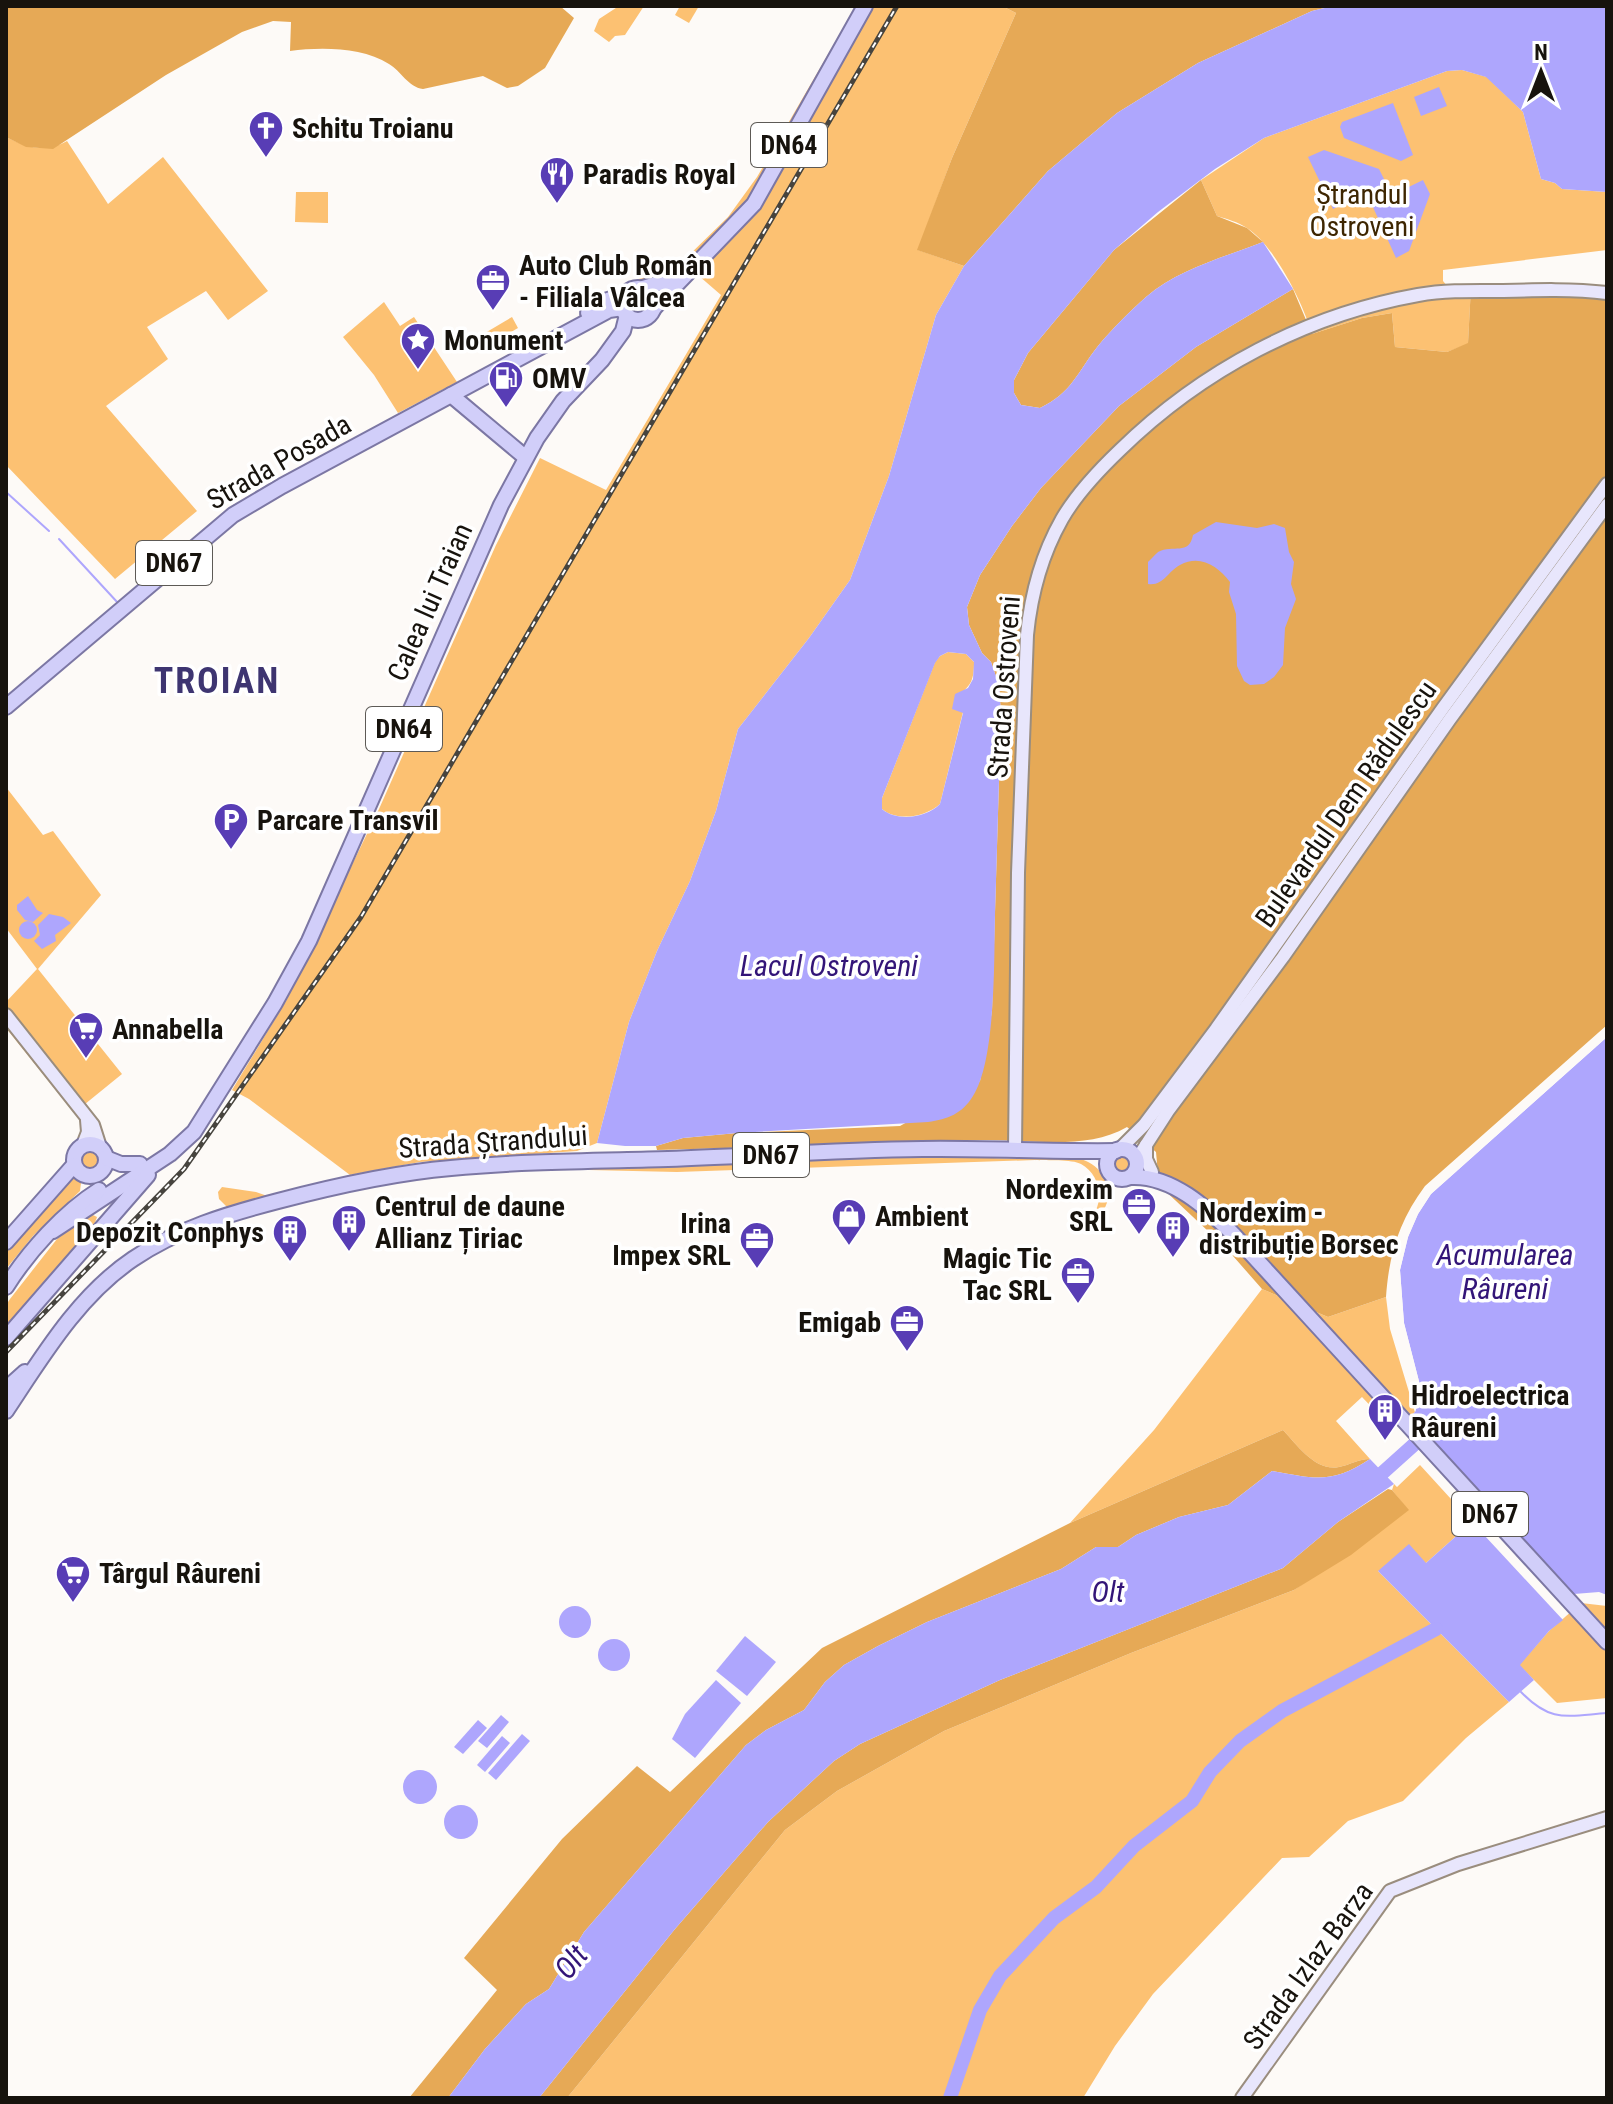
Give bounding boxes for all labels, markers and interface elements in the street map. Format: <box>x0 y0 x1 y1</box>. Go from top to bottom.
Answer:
north arrow <box>1501 32 1581 112</box>
text: N <box>1534 40 1548 65</box>
church icon: Schitu Troianu <box>247 109 285 159</box>
place label: Schitu Troianu <box>292 112 454 145</box>
road number: DN64 <box>751 123 827 167</box>
restaurant icon: Paradis Royal <box>538 155 576 205</box>
place label: Paradis Royal <box>583 158 736 191</box>
park label: Ștrandul Ostroveni <box>1310 178 1414 243</box>
place label: Auto Club Român - Filiala Vâlcea <box>519 249 712 314</box>
office icon: Auto Club Român - Filiala Vâlcea <box>474 262 512 312</box>
place icon: Monument <box>399 321 437 371</box>
place label: Monument <box>444 324 563 357</box>
fuel station icon: OMV <box>487 359 525 409</box>
place label: OMV <box>532 362 586 395</box>
street label: Strada Posada <box>201 408 357 516</box>
street label: Calea lui Traian <box>380 518 480 686</box>
road number: DN67 <box>136 541 212 585</box>
street label: Strada Ostroveni <box>981 595 1027 779</box>
district label: TROIAN <box>154 660 280 702</box>
street label: Bulevardul Dem Rădulescu <box>1248 675 1444 933</box>
road number: DN64 <box>366 707 442 751</box>
parking icon: Parcare Transvil <box>212 801 250 851</box>
place label: Parcare Transvil <box>257 804 439 837</box>
water label: Lacul Ostroveni <box>740 948 918 983</box>
supermarket icon: Annabella <box>67 1010 105 1060</box>
place label: Annabella <box>112 1013 223 1046</box>
street label: Strada Ștrandului <box>397 1119 589 1165</box>
road number: DN67 <box>733 1133 809 1177</box>
place label: Nordexim SRL <box>1005 1173 1113 1238</box>
office icon: Nordexim SRL <box>1120 1186 1158 1236</box>
place label: Centrul de daune Allianz Țiriac <box>375 1190 565 1255</box>
place label: Nordexim - distribuție Borsec <box>1199 1196 1399 1261</box>
shop icon: Ambient <box>830 1197 868 1247</box>
place label: Ambient <box>875 1200 969 1233</box>
building icon: Centrul de daune Allianz Țiriac <box>330 1203 368 1253</box>
place label: Irina Impex SRL <box>612 1207 731 1272</box>
building icon: Nordexim - distribuție Borsec <box>1154 1209 1192 1259</box>
building icon: Depozit Conphys <box>271 1213 309 1263</box>
place label: Depozit Conphys <box>76 1216 264 1249</box>
office icon: Irina Impex SRL <box>738 1220 776 1270</box>
water label: Acumularea Râureni <box>1435 1237 1574 1306</box>
place label: Magic Tic Tac SRL <box>943 1242 1052 1307</box>
office icon: Magic Tic Tac SRL <box>1059 1255 1097 1305</box>
office icon: Emigab <box>888 1303 926 1353</box>
place label: Emigab <box>798 1306 881 1339</box>
place label: Hidroelectrica Râureni <box>1411 1379 1570 1444</box>
building icon: Hidroelectrica Râureni <box>1366 1392 1404 1442</box>
road number: DN67 <box>1452 1492 1528 1536</box>
supermarket icon: Târgul Râureni <box>54 1554 92 1604</box>
place label: Târgul Râureni <box>99 1557 261 1590</box>
water label: Olt <box>1092 1574 1125 1609</box>
street label: Strada Izlaz Barza <box>1236 1876 1380 2056</box>
water label: Olt <box>547 1938 595 1986</box>

